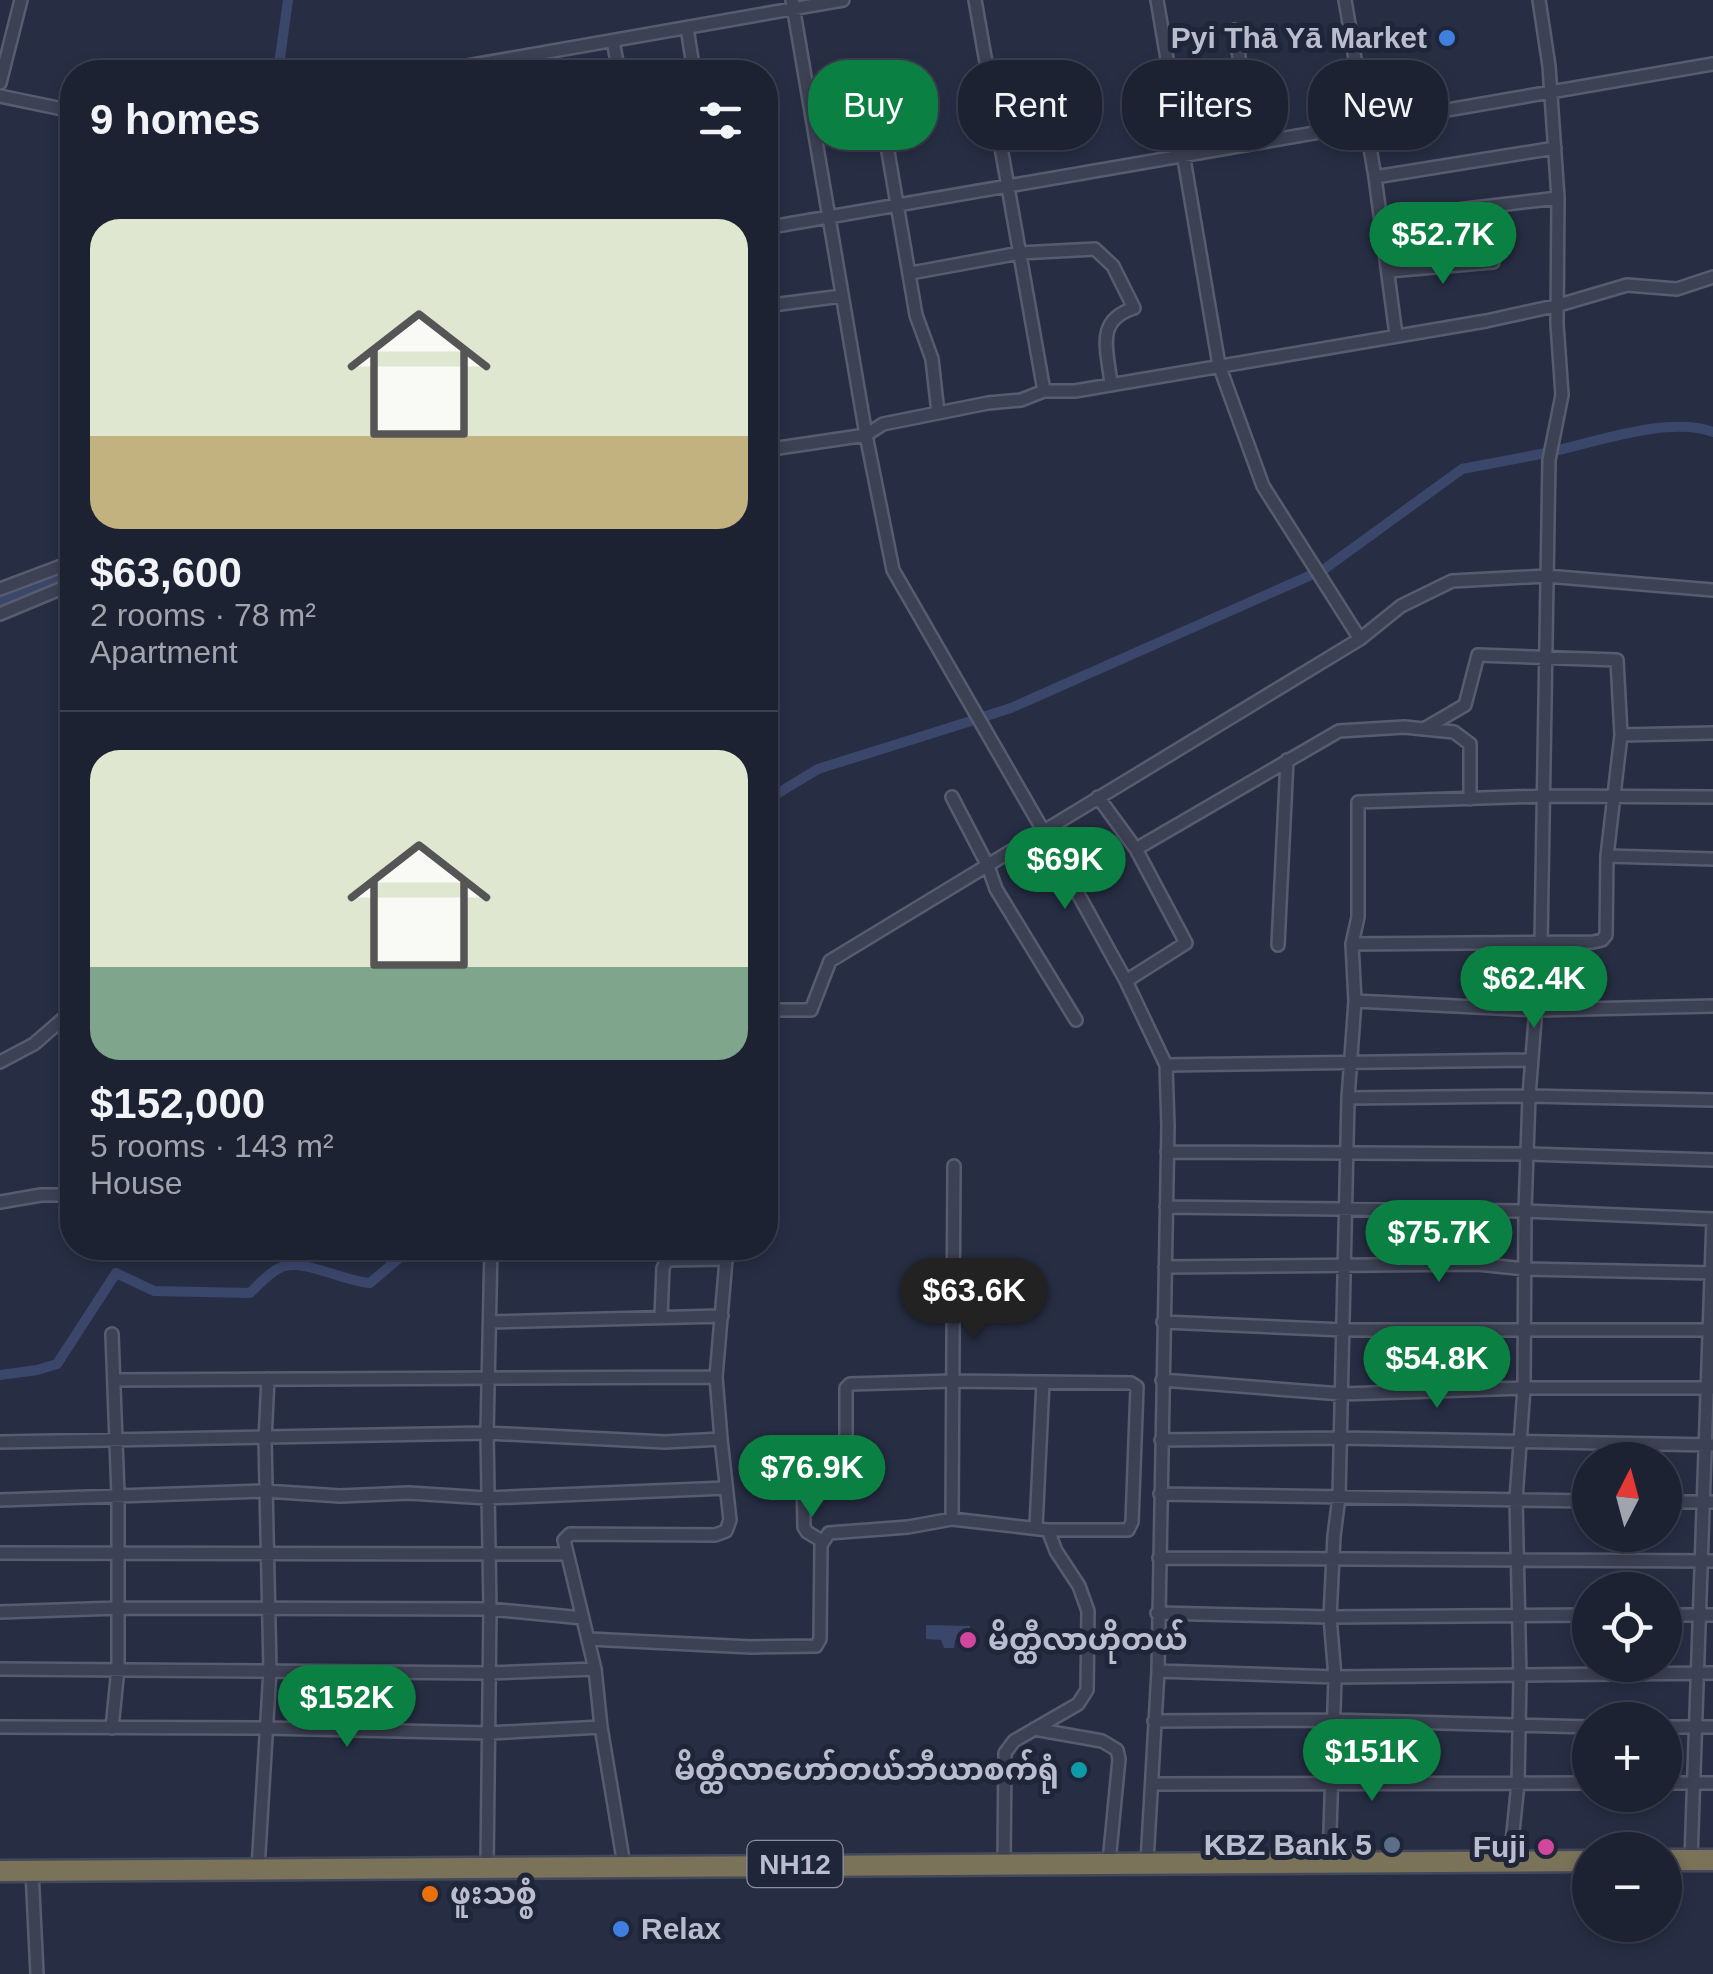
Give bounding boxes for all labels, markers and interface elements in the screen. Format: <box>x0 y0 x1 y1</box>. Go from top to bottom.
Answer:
place label: Pyi Thā Yā Market <box>1171 21 1427 54</box>
marker: Pyi Thā Yā Market <box>1436 27 1458 49</box>
chip: Buy <box>808 60 938 150</box>
chip: Rent <box>958 60 1102 150</box>
chip: Filters <box>1122 60 1288 150</box>
chip: New <box>1308 60 1448 150</box>
icon: filters <box>693 93 748 148</box>
text: 9 homes <box>90 96 260 143</box>
pin: $52.7K <box>1362 202 1524 287</box>
text: $52.7K <box>1391 216 1495 252</box>
icon: home <box>329 284 509 464</box>
text: $63,600 <box>90 549 242 596</box>
text: 2 rooms · 78 m² <box>90 597 316 633</box>
text: Apartment <box>90 634 238 670</box>
icon: home <box>329 815 509 995</box>
pin: $69K <box>1006 827 1124 912</box>
text: $69K <box>1027 841 1103 877</box>
pin: $62.4K <box>1453 946 1615 1031</box>
text: $62.4K <box>1482 960 1586 996</box>
text: $152,000 <box>90 1080 265 1127</box>
text: 5 rooms · 143 m² <box>90 1128 334 1164</box>
text: House <box>90 1165 183 1201</box>
pin: $75.7K <box>1358 1200 1520 1285</box>
text: $75.7K <box>1387 1214 1491 1250</box>
pin: $63.6K <box>893 1258 1055 1343</box>
text: $63.6K <box>922 1272 1026 1308</box>
pin: $54.8K <box>1356 1326 1518 1411</box>
text: $54.8K <box>1385 1340 1489 1376</box>
pin: $76.9K <box>731 1435 893 1520</box>
north arrow <box>1572 1442 1682 1552</box>
map controls <box>1572 1442 1682 1942</box>
text: $76.9K <box>760 1449 864 1485</box>
button: locate <box>1572 1572 1682 1682</box>
place label: မိတ္ထီလာဟိုတယ် <box>988 1619 1188 1664</box>
marker: မိတ္ထီလာဟိုတယ် <box>957 1629 979 1651</box>
pin: $152K <box>277 1665 417 1750</box>
text: $152K <box>300 1679 394 1715</box>
button: + <box>1572 1702 1682 1812</box>
pin: $151K <box>1302 1719 1442 1804</box>
text: $151K <box>1325 1733 1419 1769</box>
place label: မိတ္ထီလာဟော်တယ်ဘီယာစက်ရုံ <box>674 1749 1059 1794</box>
marker: မိတ္ထီလာဟော်တယ်ဘီယာစက်ရုံ <box>1068 1759 1090 1781</box>
place label: KBZ Bank 5 <box>1204 1828 1372 1861</box>
place label: Fuji <box>1473 1830 1526 1863</box>
button: − <box>1572 1832 1682 1942</box>
marker: KBZ Bank 5 <box>1381 1834 1403 1856</box>
marker: Fuji <box>1535 1836 1557 1858</box>
road number: NH12 <box>748 1841 842 1887</box>
place label: ဖူးသစ္စံ <box>450 1877 537 1919</box>
marker: ဖူးသစ္စံ <box>419 1883 441 1905</box>
place label: Relax <box>641 1912 721 1945</box>
marker: Relax <box>610 1918 632 1940</box>

